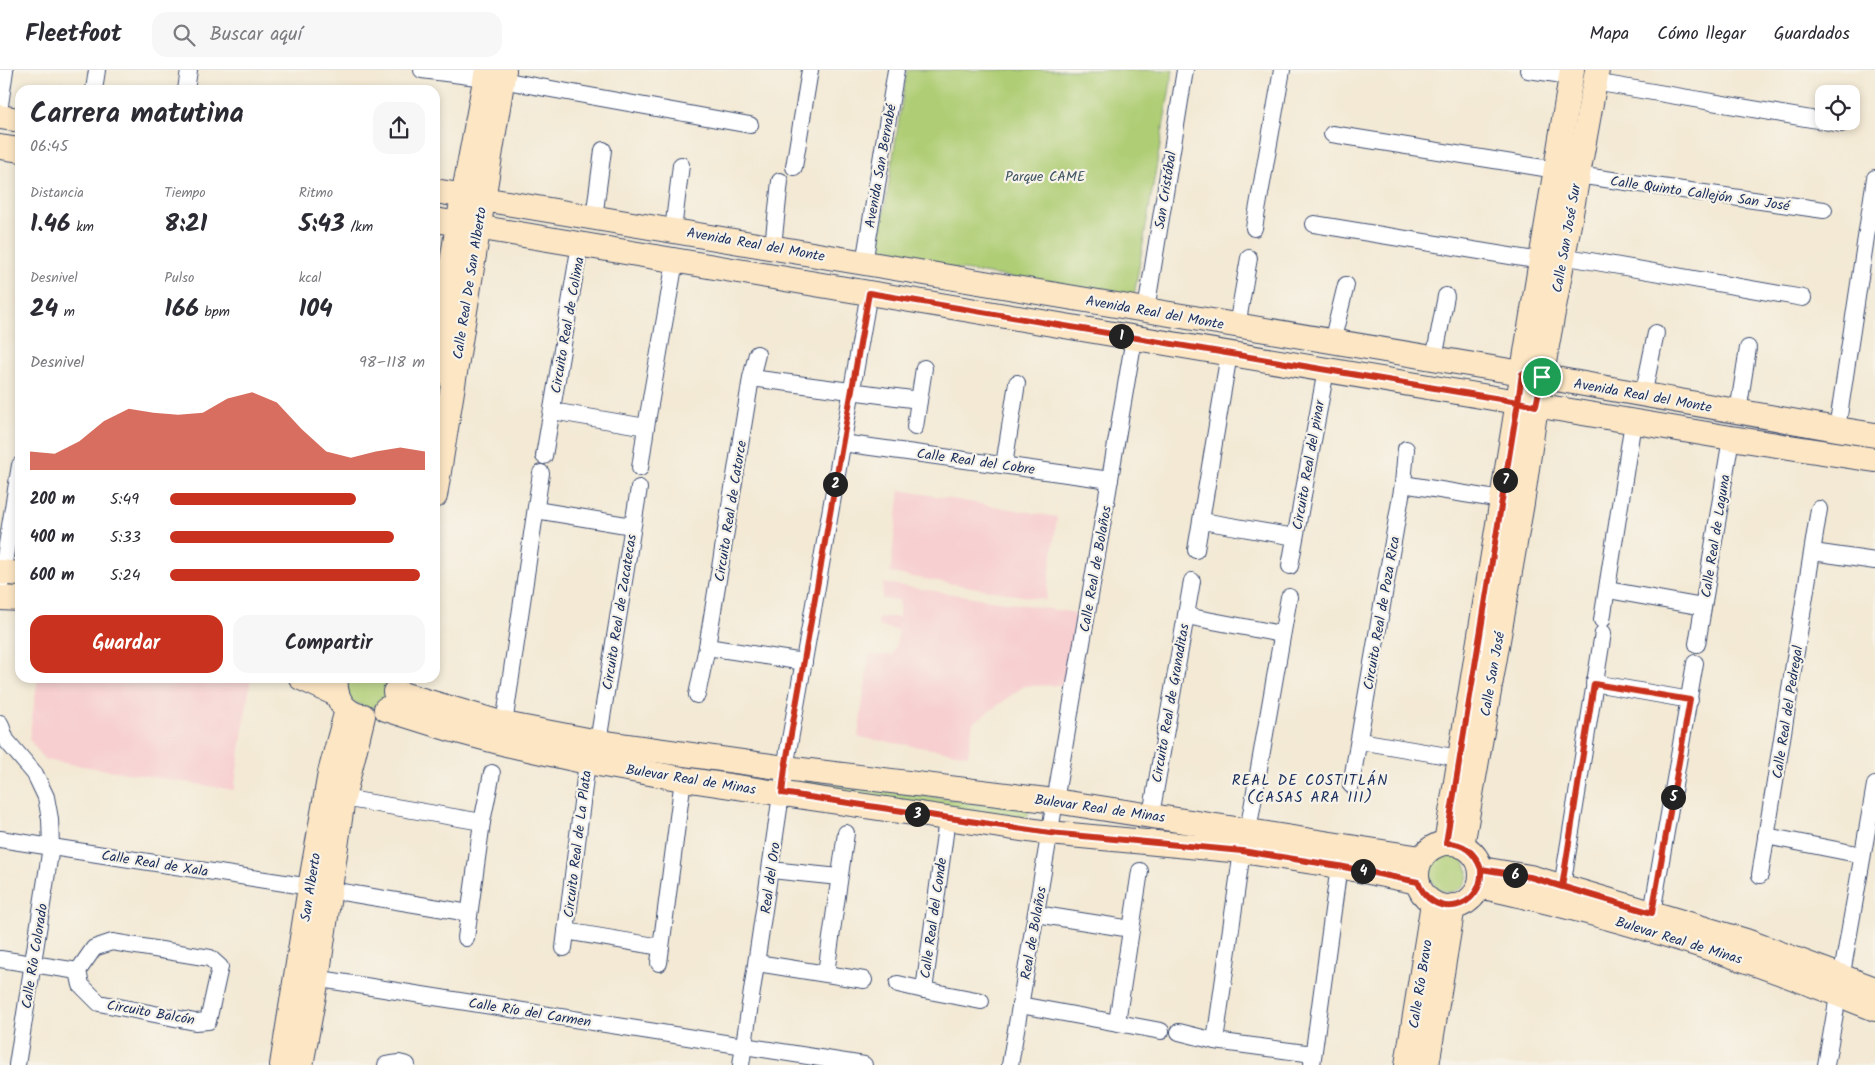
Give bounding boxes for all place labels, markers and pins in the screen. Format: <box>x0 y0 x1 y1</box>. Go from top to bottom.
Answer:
pin: 1 <box>1108 324 1134 348</box>
pin <box>1521 356 1563 398</box>
pin: 7 <box>1492 468 1518 492</box>
pin: 2 <box>822 472 848 496</box>
pin: 5 <box>1660 784 1686 810</box>
pin: 3 <box>904 802 930 826</box>
pin: 4 <box>1350 858 1376 884</box>
pin: 6 <box>1502 862 1528 888</box>

